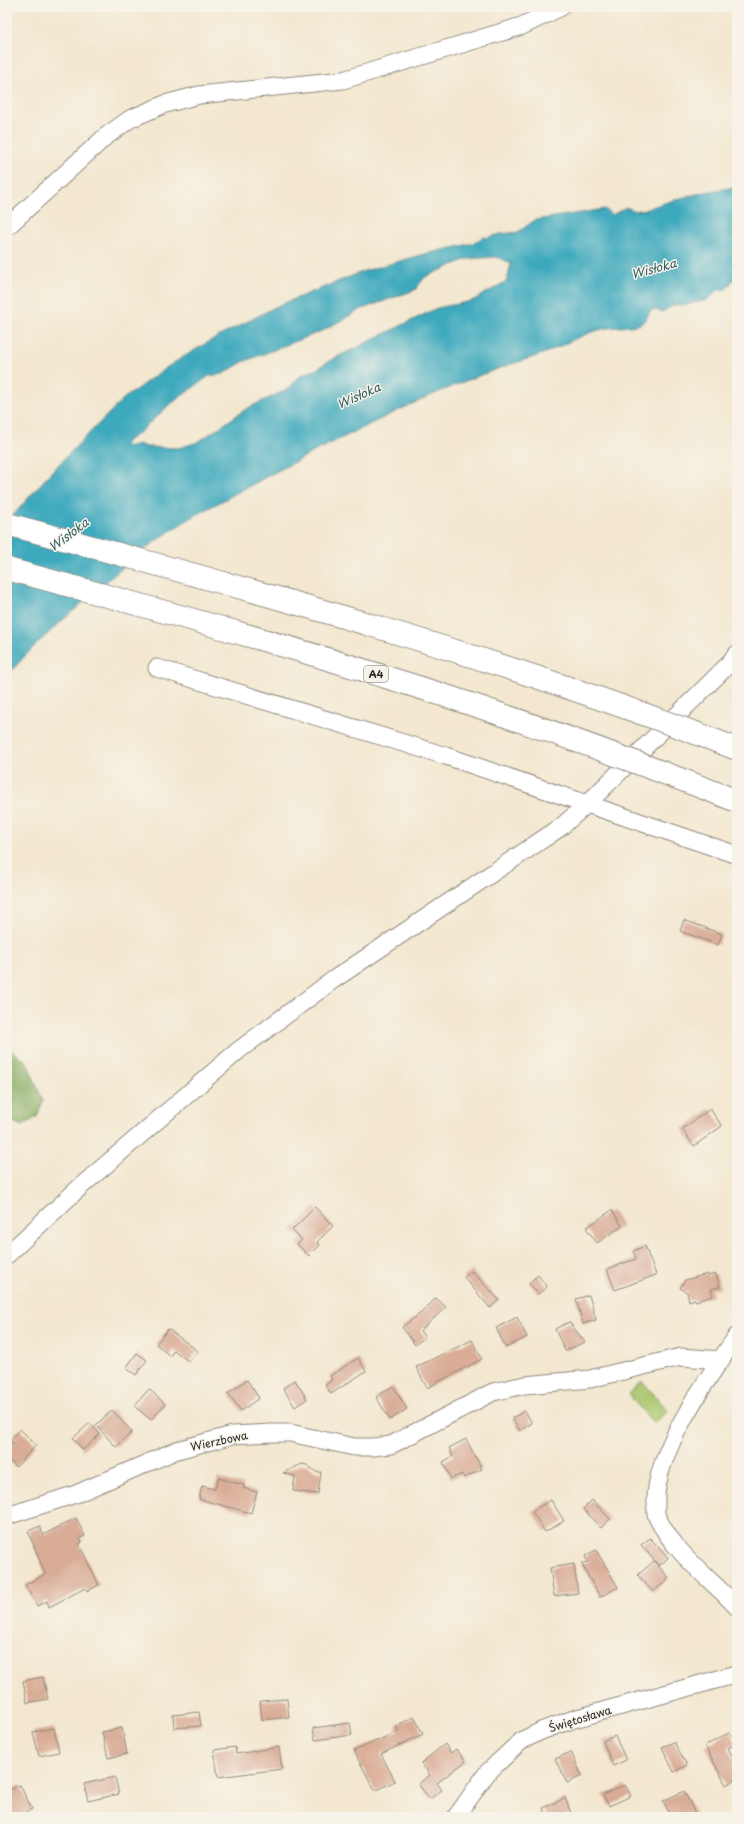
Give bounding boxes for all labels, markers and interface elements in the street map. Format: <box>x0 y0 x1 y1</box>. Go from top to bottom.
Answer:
water label: Wisłoka <box>629 253 679 283</box>
water label: Wisłoka <box>334 377 384 413</box>
water label: Wisłoka <box>45 513 93 555</box>
road number: A4 <box>364 666 388 682</box>
street label: Wierzbowa <box>189 1426 249 1455</box>
street label: Świętosława <box>546 1701 613 1736</box>

